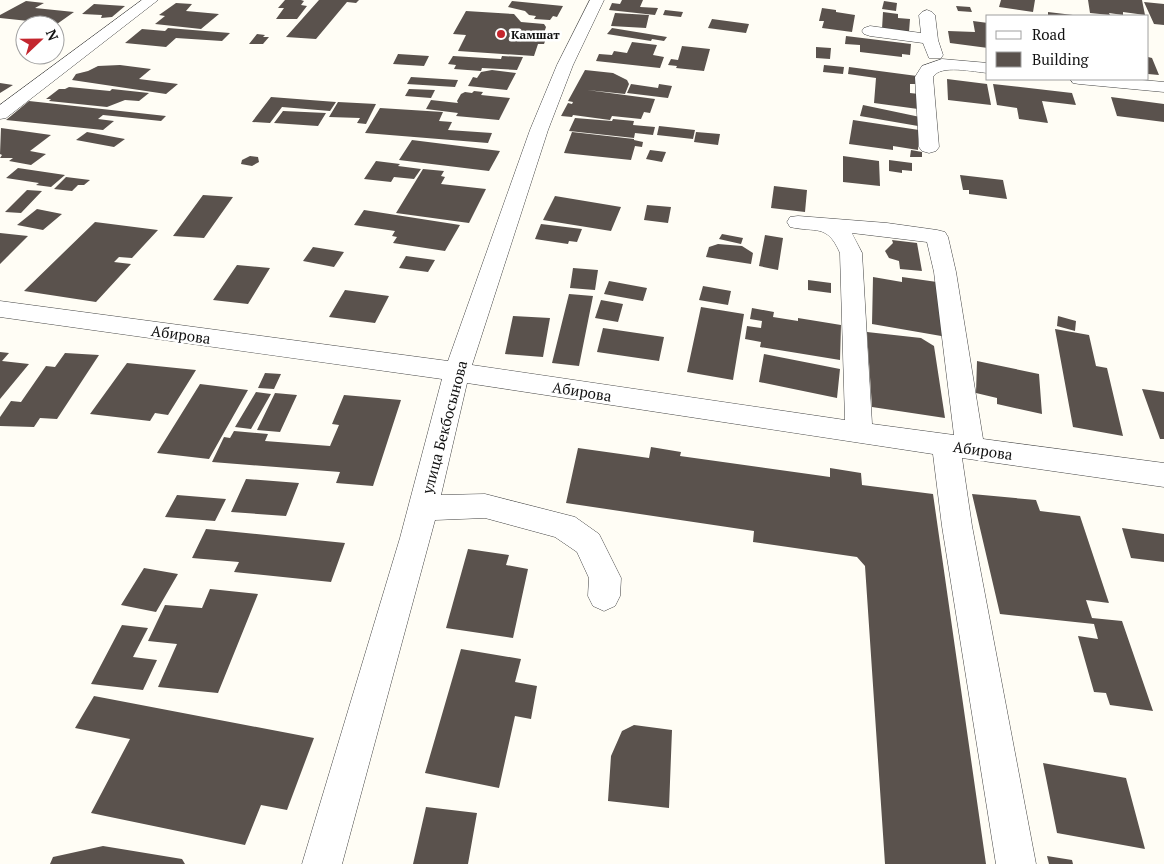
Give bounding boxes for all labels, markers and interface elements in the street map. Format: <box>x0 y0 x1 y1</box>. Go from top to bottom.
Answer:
north arrow <box>15 15 65 65</box>
legend <box>986 15 1149 80</box>
text: Road <box>1032 24 1065 44</box>
text: N <box>42 26 63 44</box>
place label: Камшат <box>511 27 560 42</box>
marker: Камшат <box>495 28 507 40</box>
text: Building <box>1032 49 1090 69</box>
street label: Абирова <box>150 320 212 348</box>
street label: улица Бекбосынова <box>416 358 472 497</box>
street label: Абирова <box>551 376 614 406</box>
street label: Абирова <box>952 436 1014 464</box>

